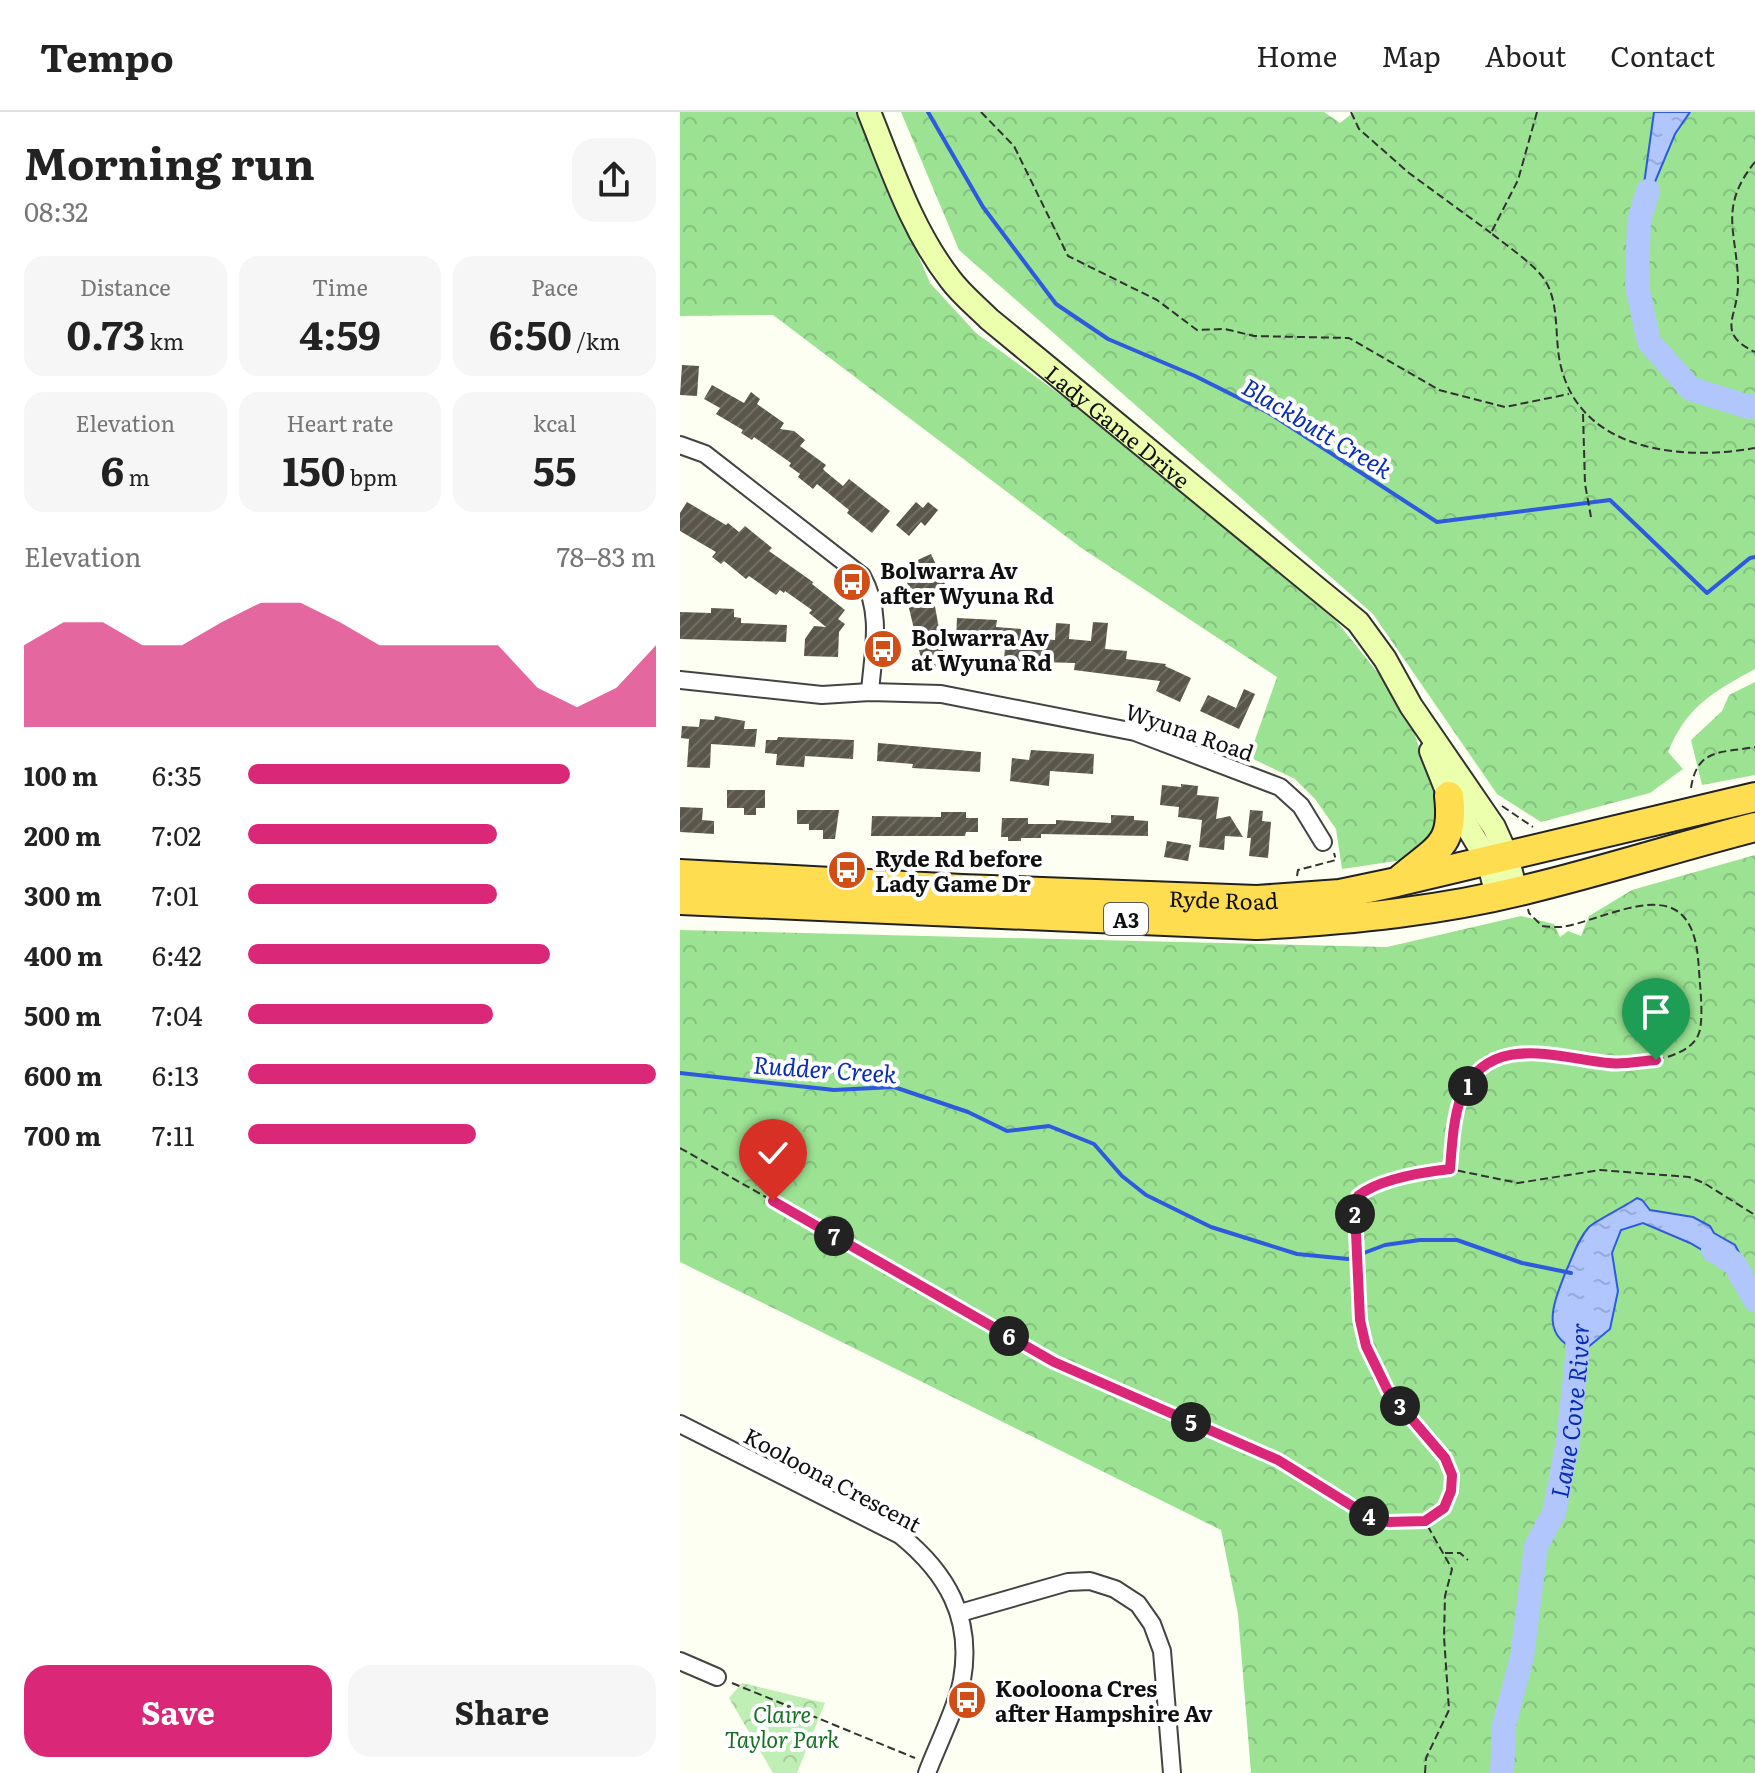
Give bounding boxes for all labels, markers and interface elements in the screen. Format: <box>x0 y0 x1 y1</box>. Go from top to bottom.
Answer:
text: Tempo <box>40 27 174 84</box>
text: Home <box>1256 34 1337 76</box>
text: Map <box>1381 34 1441 76</box>
text: About <box>1485 34 1566 76</box>
text: Contact <box>1610 34 1715 76</box>
text: Morning run <box>24 128 315 194</box>
button: share <box>572 138 656 222</box>
text: 08:32 <box>24 191 88 230</box>
text: Distance <box>80 270 171 303</box>
text: Time <box>312 270 368 303</box>
text: Pace <box>531 270 578 303</box>
text: 0.73 <box>66 303 145 362</box>
text: 4:59 <box>299 303 381 362</box>
text: 6:50 <box>489 303 572 362</box>
text: km <box>145 324 184 357</box>
text: /km <box>572 324 620 357</box>
street label: Lady Game Drive <box>1039 356 1198 495</box>
water label: Blackbutt Creek <box>1236 368 1401 486</box>
text: Elevation <box>76 406 175 439</box>
text: Heart rate <box>287 406 393 439</box>
text: kcal <box>533 406 576 439</box>
text: 6 <box>101 439 124 498</box>
text: 150 <box>282 439 345 498</box>
text: 55 <box>533 439 576 498</box>
text: m <box>124 460 150 493</box>
text: bpm <box>345 460 398 493</box>
text: Elevation <box>24 536 142 575</box>
text: 78–83 m <box>557 536 656 575</box>
place label: Bolwarra Av after Wyuna Rd <box>880 553 1054 611</box>
bus stop icon: Bolwarra Av after Wyuna Rd <box>831 561 873 603</box>
place label: Bolwarra Av at Wyuna Rd <box>911 620 1052 678</box>
bus stop icon: Bolwarra Av at Wyuna Rd <box>862 628 904 670</box>
street label: Wyuna Road <box>1121 694 1259 768</box>
text: 100 m <box>24 755 98 794</box>
text: 6:35 <box>152 755 202 794</box>
text: 200 m <box>24 815 101 854</box>
text: 7:02 <box>152 815 201 854</box>
place label: Ryde Rd before Lady Game Dr <box>875 841 1042 899</box>
bus stop icon: Ryde Rd before Lady Game Dr <box>826 849 868 891</box>
text: 300 m <box>24 875 102 914</box>
text: 7:01 <box>152 875 199 914</box>
street label: Ryde Road <box>1168 880 1279 917</box>
road number: A3 <box>1104 903 1148 935</box>
text: 400 m <box>24 935 103 974</box>
text: 6:42 <box>152 935 202 974</box>
pin <box>1622 978 1690 1060</box>
icon: arrive <box>1634 990 1678 1034</box>
text: 500 m <box>24 995 101 1034</box>
text: 7:04 <box>152 995 203 1034</box>
water label: Rudder Creek <box>752 1046 899 1091</box>
text: 600 m <box>24 1055 102 1094</box>
text: 6:13 <box>152 1055 199 1094</box>
pin: 1 <box>1448 1066 1488 1106</box>
text: 1 <box>1463 1069 1473 1102</box>
text: 700 m <box>24 1115 101 1154</box>
text: 7:11 <box>152 1115 194 1154</box>
pin <box>739 1119 807 1201</box>
icon: check <box>751 1131 795 1175</box>
pin: 2 <box>1335 1194 1375 1234</box>
text: 2 <box>1349 1197 1361 1230</box>
pin: 7 <box>814 1216 854 1256</box>
text: 7 <box>828 1219 840 1252</box>
pin: 6 <box>989 1316 1029 1356</box>
text: 6 <box>1003 1319 1015 1352</box>
water label: Lane Cove River <box>1540 1322 1595 1501</box>
pin: 3 <box>1380 1386 1420 1426</box>
text: 3 <box>1394 1389 1406 1422</box>
pin: 5 <box>1171 1402 1211 1442</box>
text: 5 <box>1185 1405 1197 1438</box>
street label: Kooloona Crescent <box>738 1418 928 1540</box>
pin: 4 <box>1349 1496 1389 1536</box>
text: 4 <box>1362 1499 1376 1532</box>
button: Save <box>24 1665 332 1757</box>
button: Share <box>348 1665 656 1757</box>
place label: Kooloona Cres after Hampshire Av <box>995 1671 1213 1729</box>
bus stop icon: Kooloona Cres after Hampshire Av <box>946 1679 988 1721</box>
park label: Claire Taylor Park <box>725 1697 839 1755</box>

